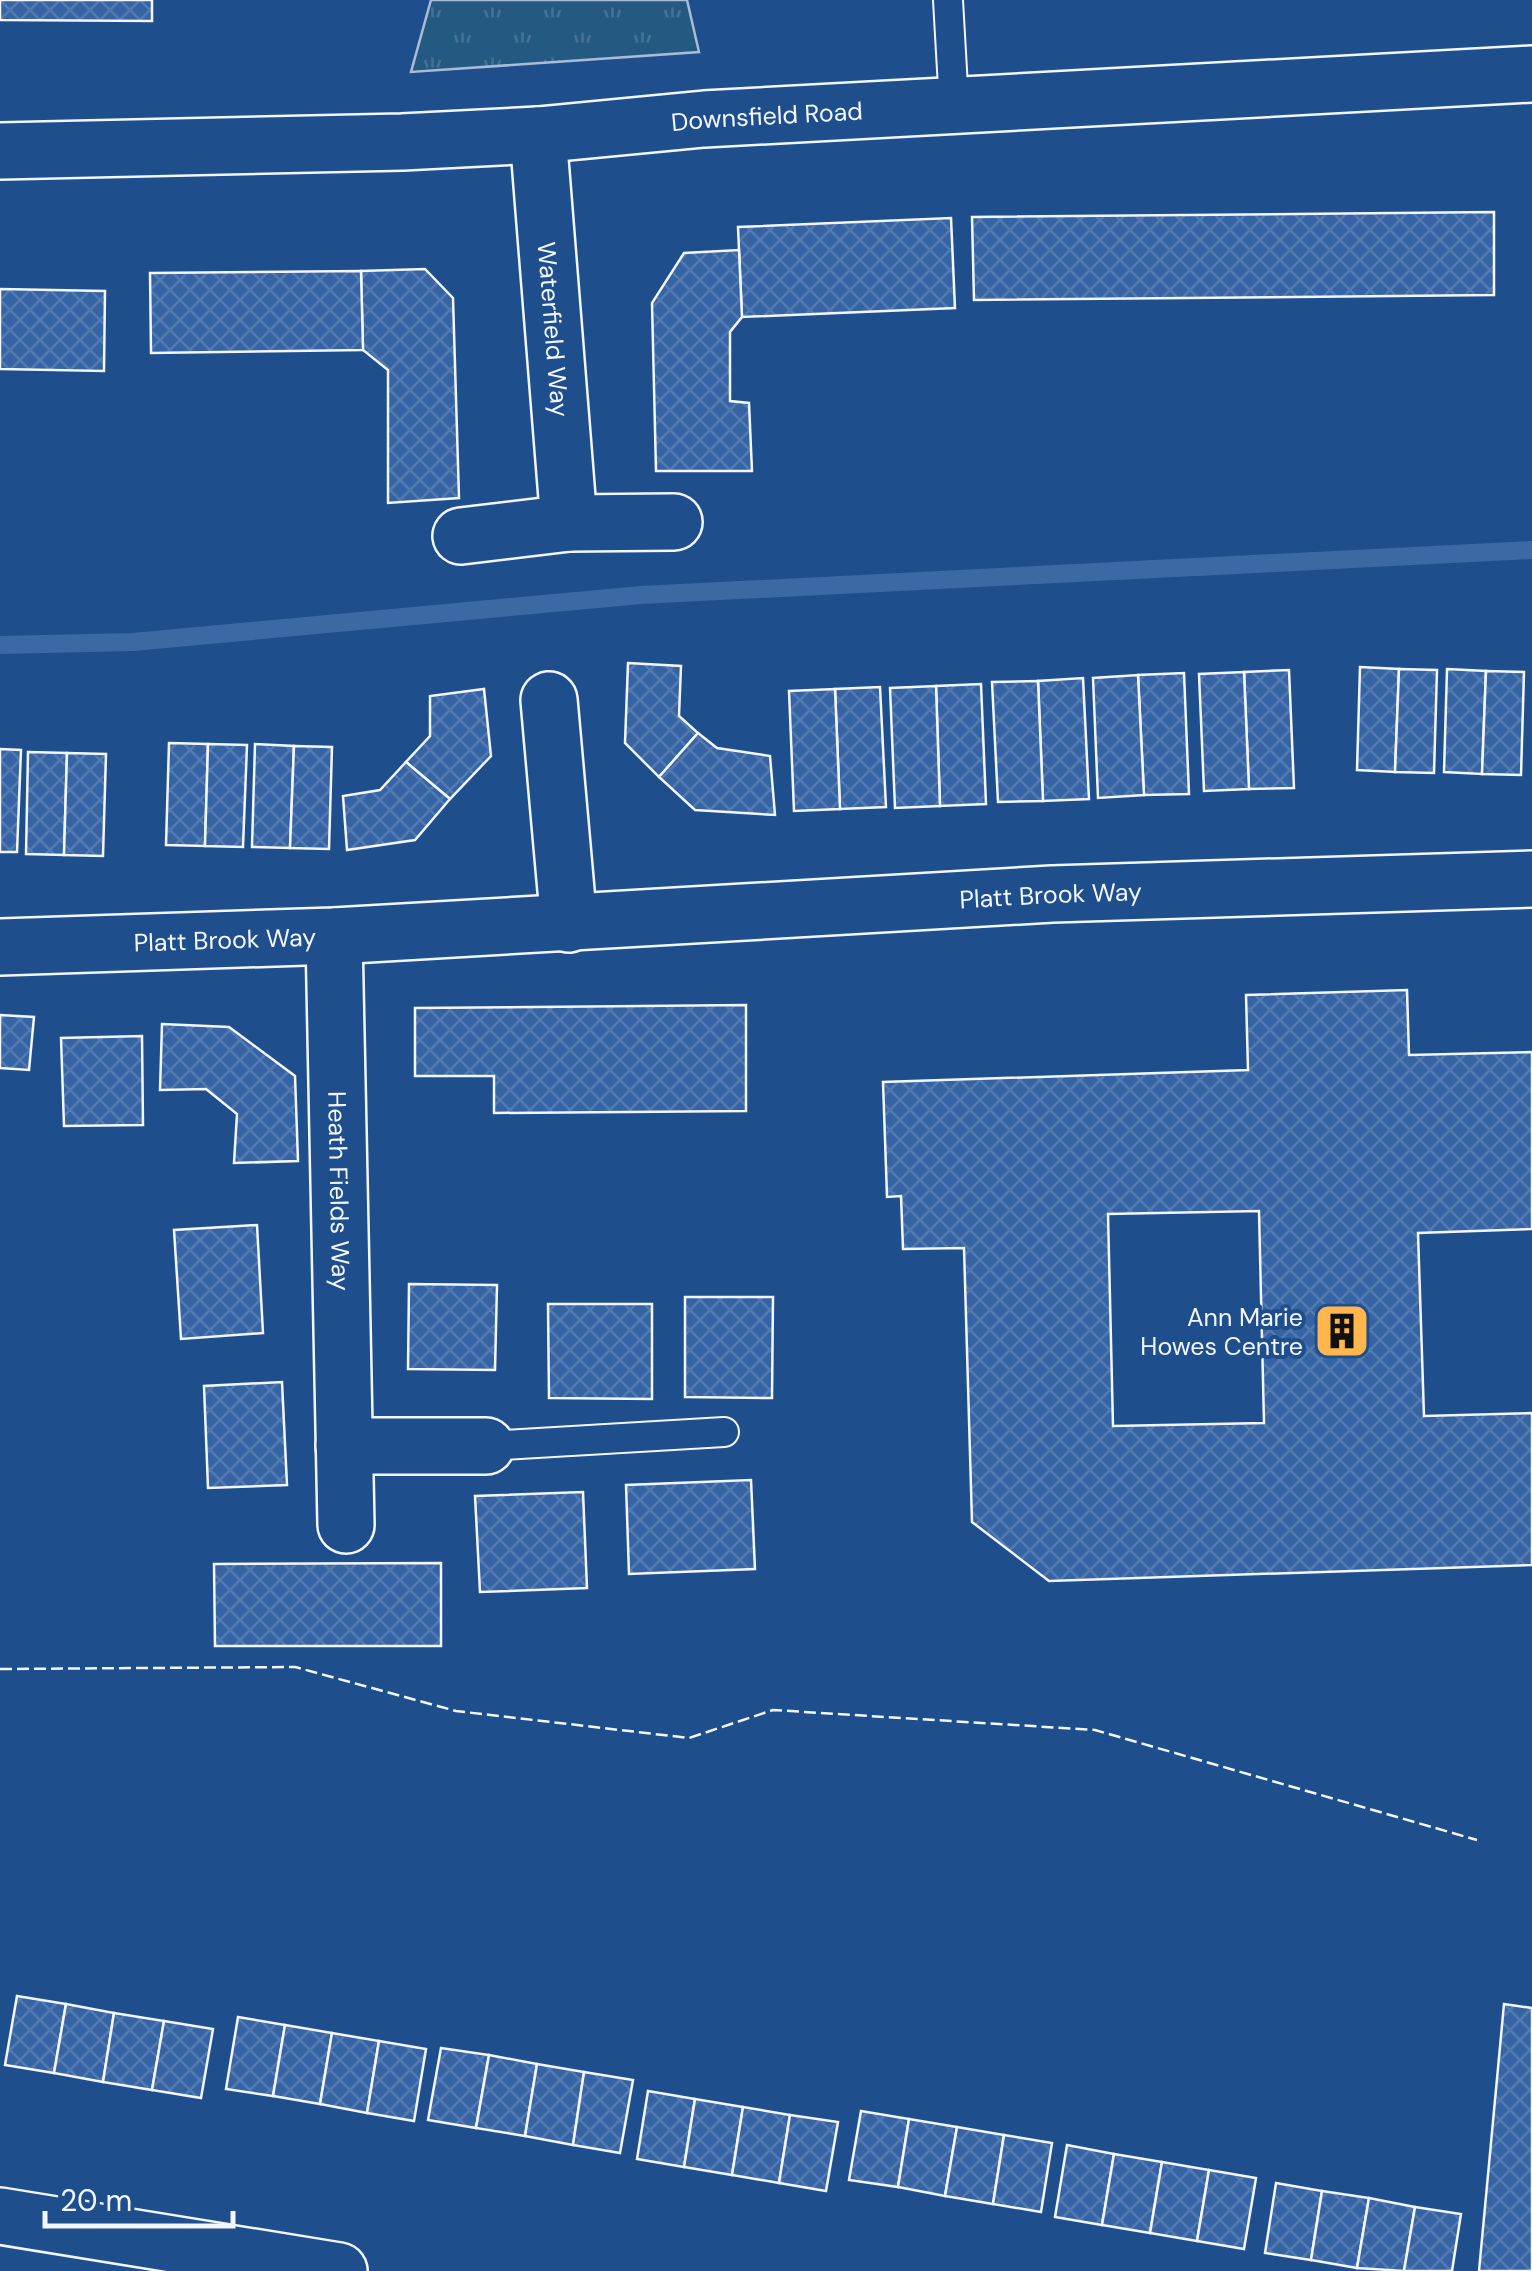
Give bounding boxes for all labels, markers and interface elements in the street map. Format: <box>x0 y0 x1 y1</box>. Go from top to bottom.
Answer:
street label: Downsfield Road <box>670 94 864 139</box>
street label: Waterfield Way <box>530 241 576 418</box>
street label: Platt Brook Way <box>959 875 1142 916</box>
street label: Platt Brook Way <box>133 921 317 960</box>
street label: Heath Fields Way <box>320 1091 357 1291</box>
place label: Ann Marie Howes Centre <box>1140 1301 1303 1363</box>
building icon: Ann Marie Howes Centre <box>1312 1301 1372 1361</box>
scale bar <box>45 2166 232 2228</box>
text: 20 m <box>60 2181 132 2220</box>

